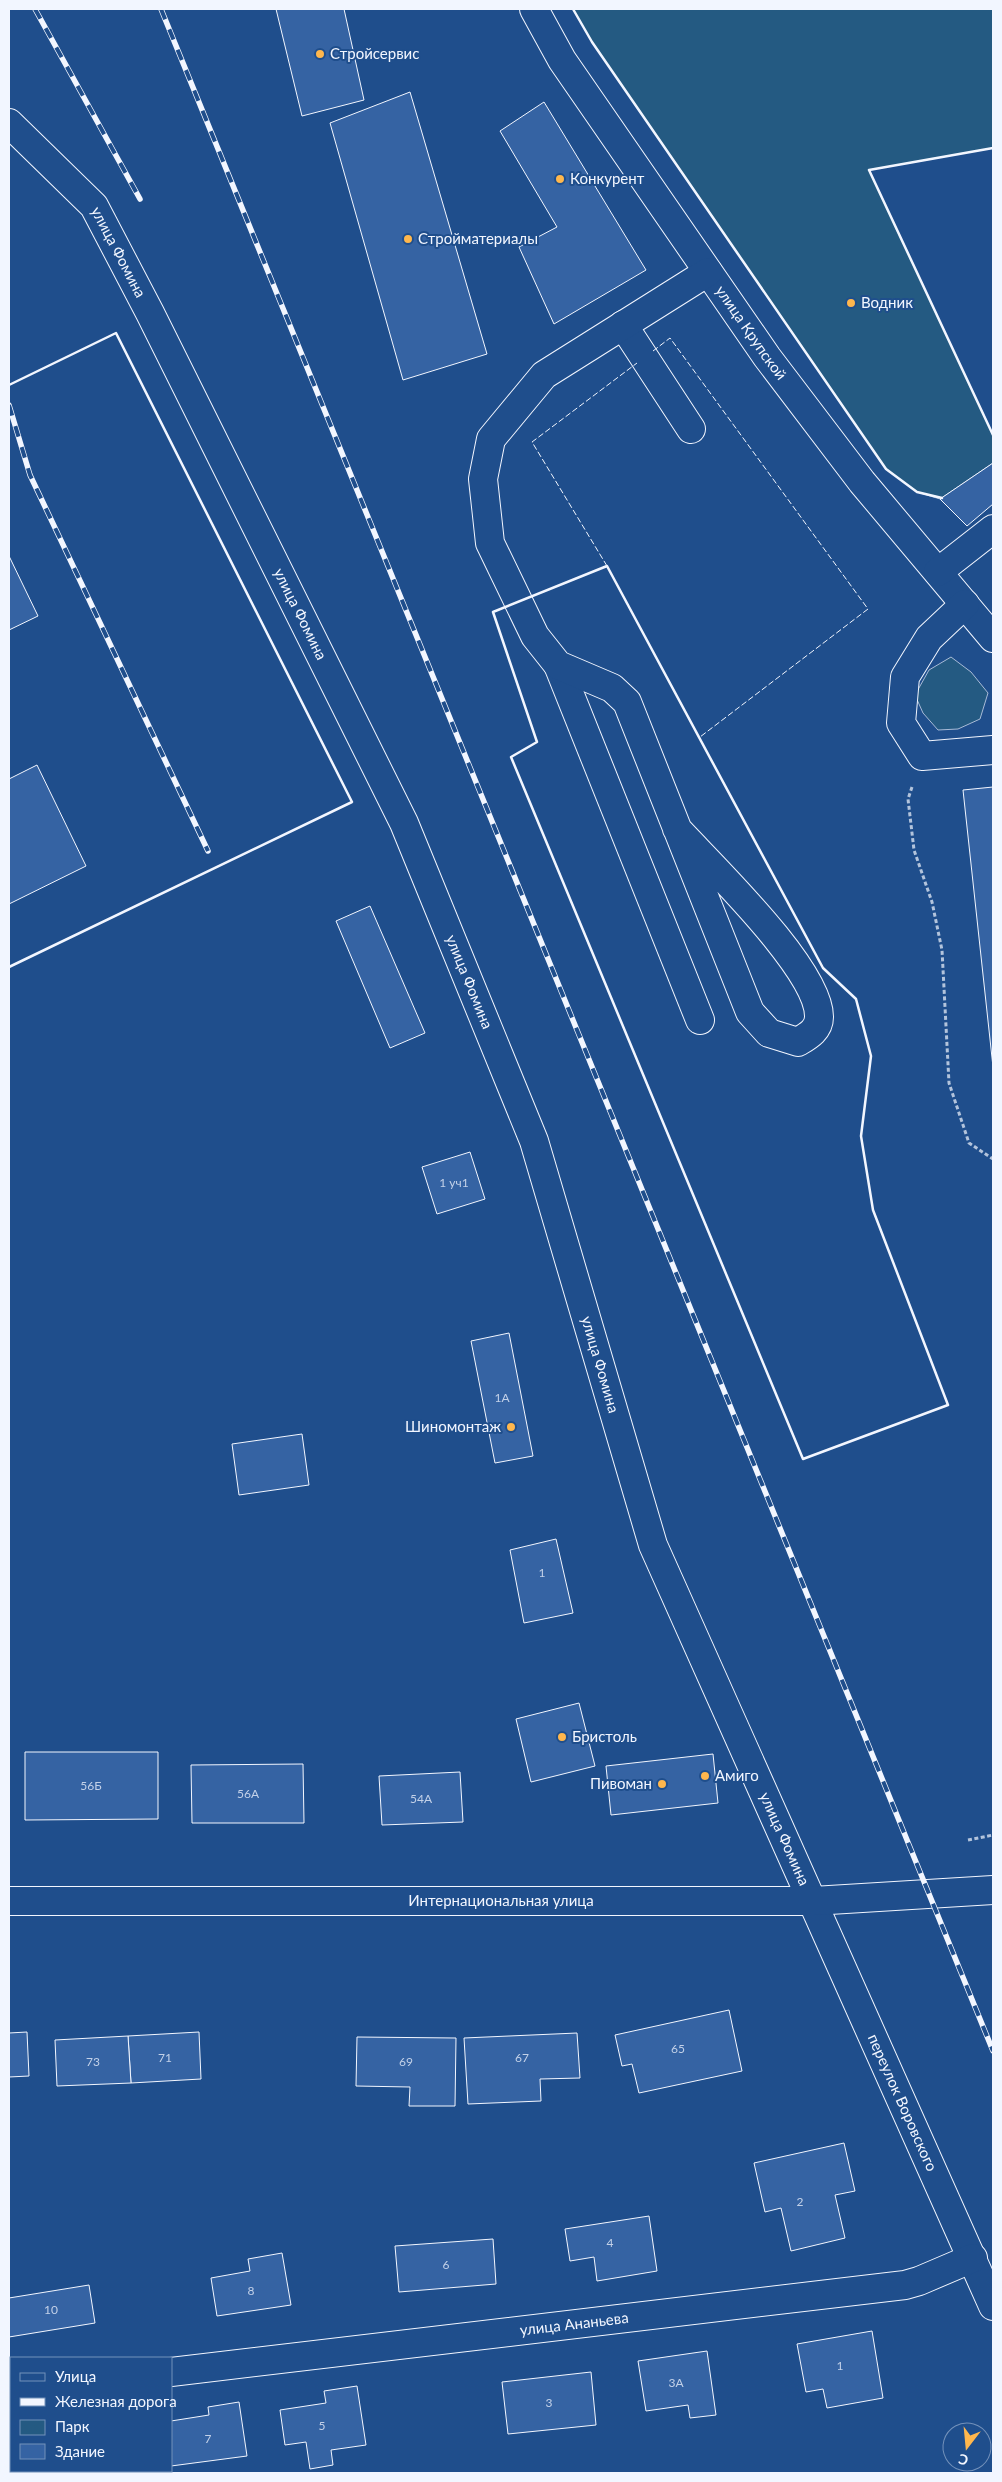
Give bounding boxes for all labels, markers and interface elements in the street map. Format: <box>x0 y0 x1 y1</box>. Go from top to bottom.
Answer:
place label: Стройсервис <box>330 44 419 62</box>
marker: Стройсервис <box>314 48 326 60</box>
place label: Конкурент <box>570 169 645 187</box>
marker: Конкурент <box>554 173 566 185</box>
street label: улица Фомина <box>88 203 150 300</box>
place label: Стройматериалы <box>418 229 538 247</box>
marker: Стройматериалы <box>402 233 414 245</box>
street label: улица Крупской <box>712 282 791 383</box>
place label: Водник <box>861 293 913 311</box>
marker: Водник <box>845 297 857 309</box>
street label: улица Фомина <box>270 565 331 663</box>
street label: улица Фомина <box>443 932 497 1031</box>
house number: 1 уч1 <box>439 1175 469 1190</box>
street label: улица Фомина <box>578 1314 624 1415</box>
house number: 1А <box>494 1390 510 1405</box>
place label: Шиномонтаж <box>405 1417 501 1435</box>
marker: Шиномонтаж <box>505 1421 517 1433</box>
house number: 1 <box>539 1565 546 1580</box>
place label: Бристоль <box>572 1727 637 1745</box>
marker: Бристоль <box>556 1731 568 1743</box>
place label: Амиго <box>715 1766 759 1784</box>
marker: Амиго <box>699 1770 711 1782</box>
place label: Пивоман <box>590 1774 652 1792</box>
house number: 56Б <box>80 1778 102 1793</box>
marker: Пивоман <box>656 1778 668 1790</box>
house number: 56А <box>237 1786 260 1801</box>
street label: улица Фомина <box>757 1789 814 1888</box>
house number: 54А <box>410 1791 433 1806</box>
street label: Интернациональная улица <box>408 1891 594 1909</box>
street label: переулок Воровского <box>865 2031 942 2174</box>
house number: 65 <box>671 2041 685 2056</box>
house number: 71 <box>158 2050 172 2065</box>
house number: 67 <box>515 2050 529 2065</box>
house number: 73 <box>86 2054 100 2069</box>
house number: 69 <box>399 2054 413 2069</box>
house number: 2 <box>797 2194 804 2209</box>
house number: 4 <box>607 2235 614 2250</box>
house number: 6 <box>443 2257 450 2272</box>
house number: 8 <box>248 2283 255 2298</box>
house number: 10 <box>44 2302 58 2317</box>
street label: улица Ананьева <box>519 2308 629 2339</box>
legend <box>10 2357 172 2472</box>
house number: 1 <box>837 2358 844 2373</box>
text: Улица <box>55 2367 96 2385</box>
house number: 3А <box>668 2375 684 2390</box>
text: Железная дорога <box>55 2392 177 2410</box>
house number: 3 <box>546 2395 553 2410</box>
text: Парк <box>55 2417 90 2435</box>
house number: 5 <box>319 2418 326 2433</box>
north arrow <box>942 2422 992 2472</box>
house number: 7 <box>205 2431 212 2446</box>
text: Здание <box>55 2442 105 2460</box>
text: С <box>956 2450 970 2469</box>

